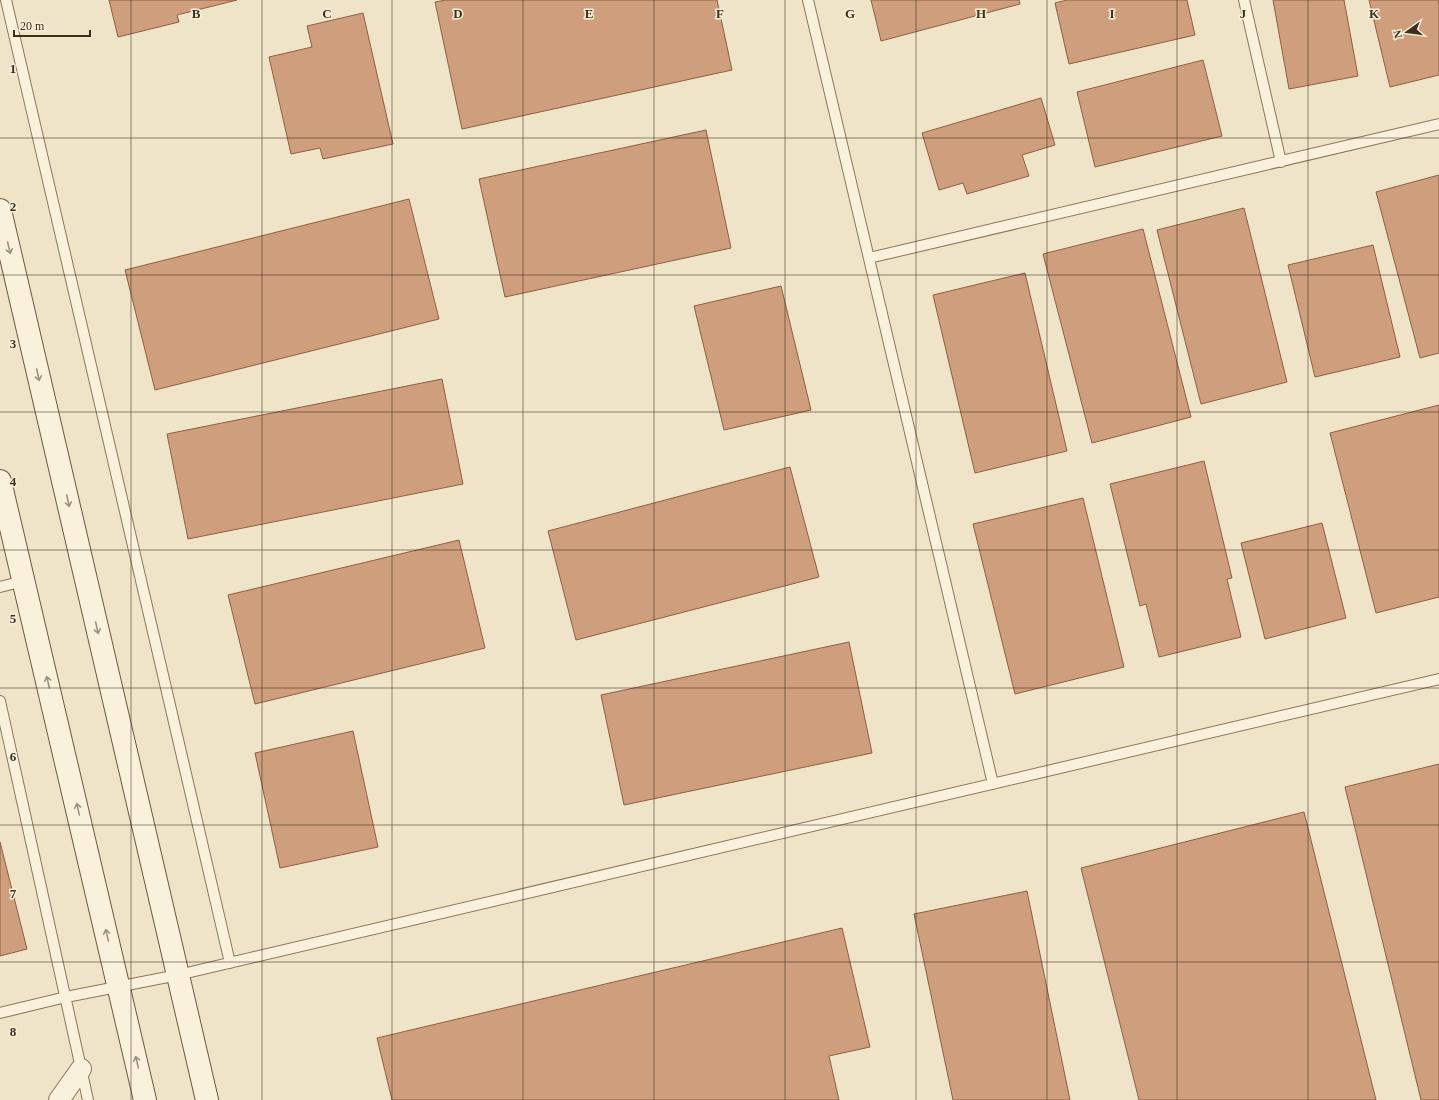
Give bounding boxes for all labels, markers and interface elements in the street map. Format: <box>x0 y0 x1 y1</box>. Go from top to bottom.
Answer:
text: B <box>192 6 201 21</box>
text: C <box>322 6 332 21</box>
text: D <box>453 6 463 21</box>
text: E <box>585 6 593 21</box>
text: F <box>716 6 724 21</box>
text: G <box>845 6 855 21</box>
text: H <box>976 6 986 21</box>
text: I <box>1109 6 1115 21</box>
text: J <box>1240 6 1247 21</box>
text: K <box>1369 6 1380 21</box>
scale bar <box>14 12 90 38</box>
north arrow <box>1387 12 1427 52</box>
text: 20 m <box>20 19 45 33</box>
text: N <box>1391 29 1404 40</box>
text: 1 <box>10 61 16 76</box>
text: 2 <box>10 199 16 214</box>
one-way arrow <box>5 241 13 254</box>
text: 3 <box>10 336 17 351</box>
one-way arrow <box>35 368 43 381</box>
text: 4 <box>10 474 17 489</box>
one-way arrow <box>64 494 72 507</box>
text: 5 <box>10 611 17 626</box>
one-way arrow <box>94 621 102 634</box>
one-way arrow <box>43 676 51 689</box>
text: 6 <box>10 749 17 764</box>
one-way arrow <box>73 803 81 816</box>
text: 7 <box>10 886 17 901</box>
one-way arrow <box>103 929 111 942</box>
text: 8 <box>10 1024 17 1039</box>
one-way arrow <box>132 1056 140 1069</box>

